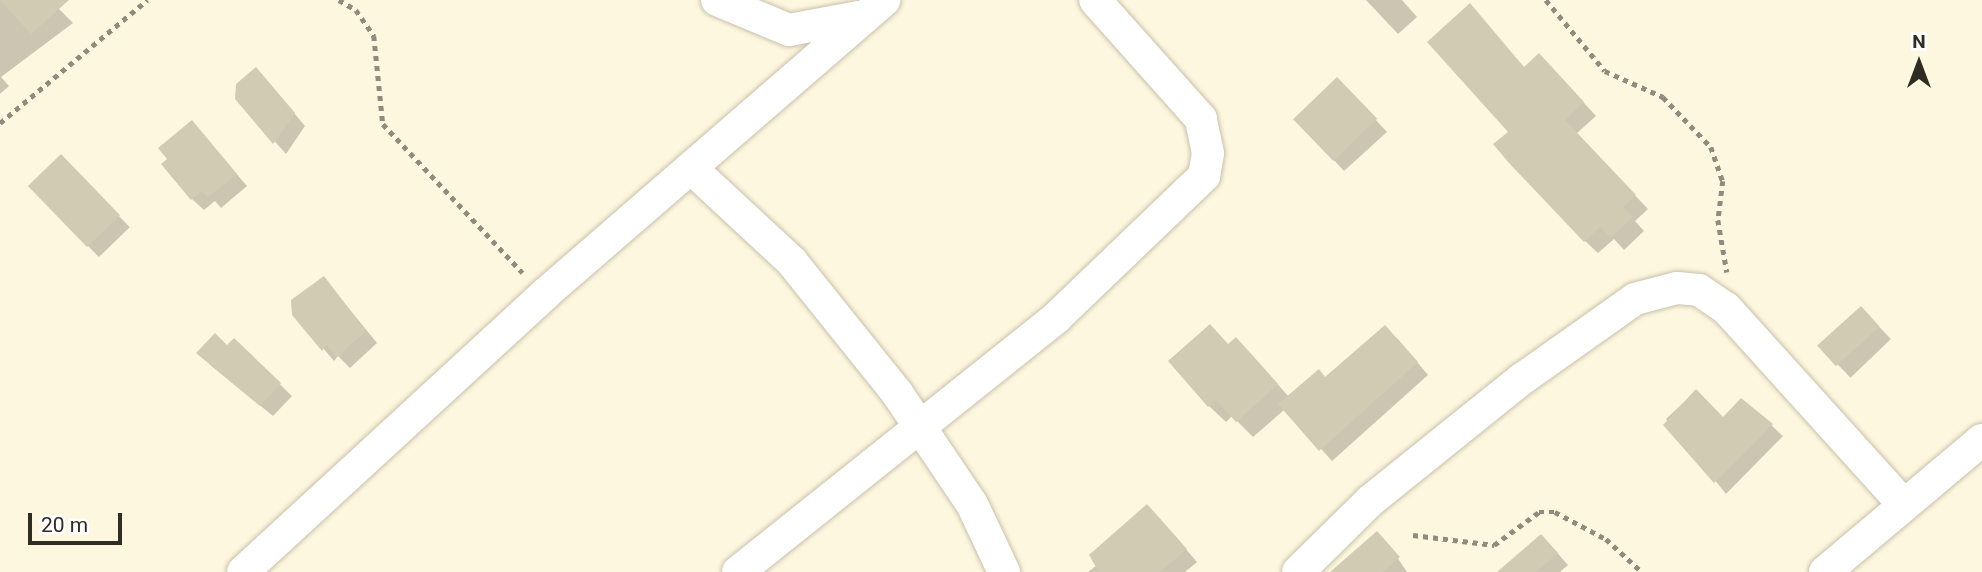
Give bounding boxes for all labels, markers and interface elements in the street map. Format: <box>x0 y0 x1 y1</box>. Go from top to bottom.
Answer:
north arrow <box>1884 28 1954 98</box>
text: N <box>1912 30 1926 53</box>
scale bar <box>32 498 126 542</box>
text: 20 m <box>41 513 88 537</box>

